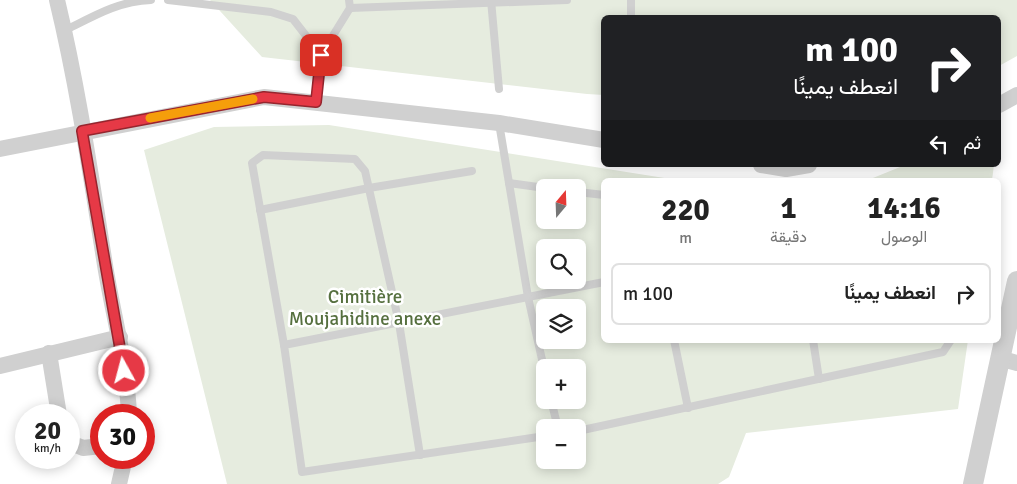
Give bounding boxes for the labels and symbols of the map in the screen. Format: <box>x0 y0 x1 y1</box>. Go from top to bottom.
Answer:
pin <box>300 34 342 76</box>
north arrow <box>536 179 586 229</box>
park label: Cimitière Moujahidine anexe <box>289 285 441 331</box>
position arrow <box>97 344 149 396</box>
speed limit sign: 30 <box>90 404 155 469</box>

